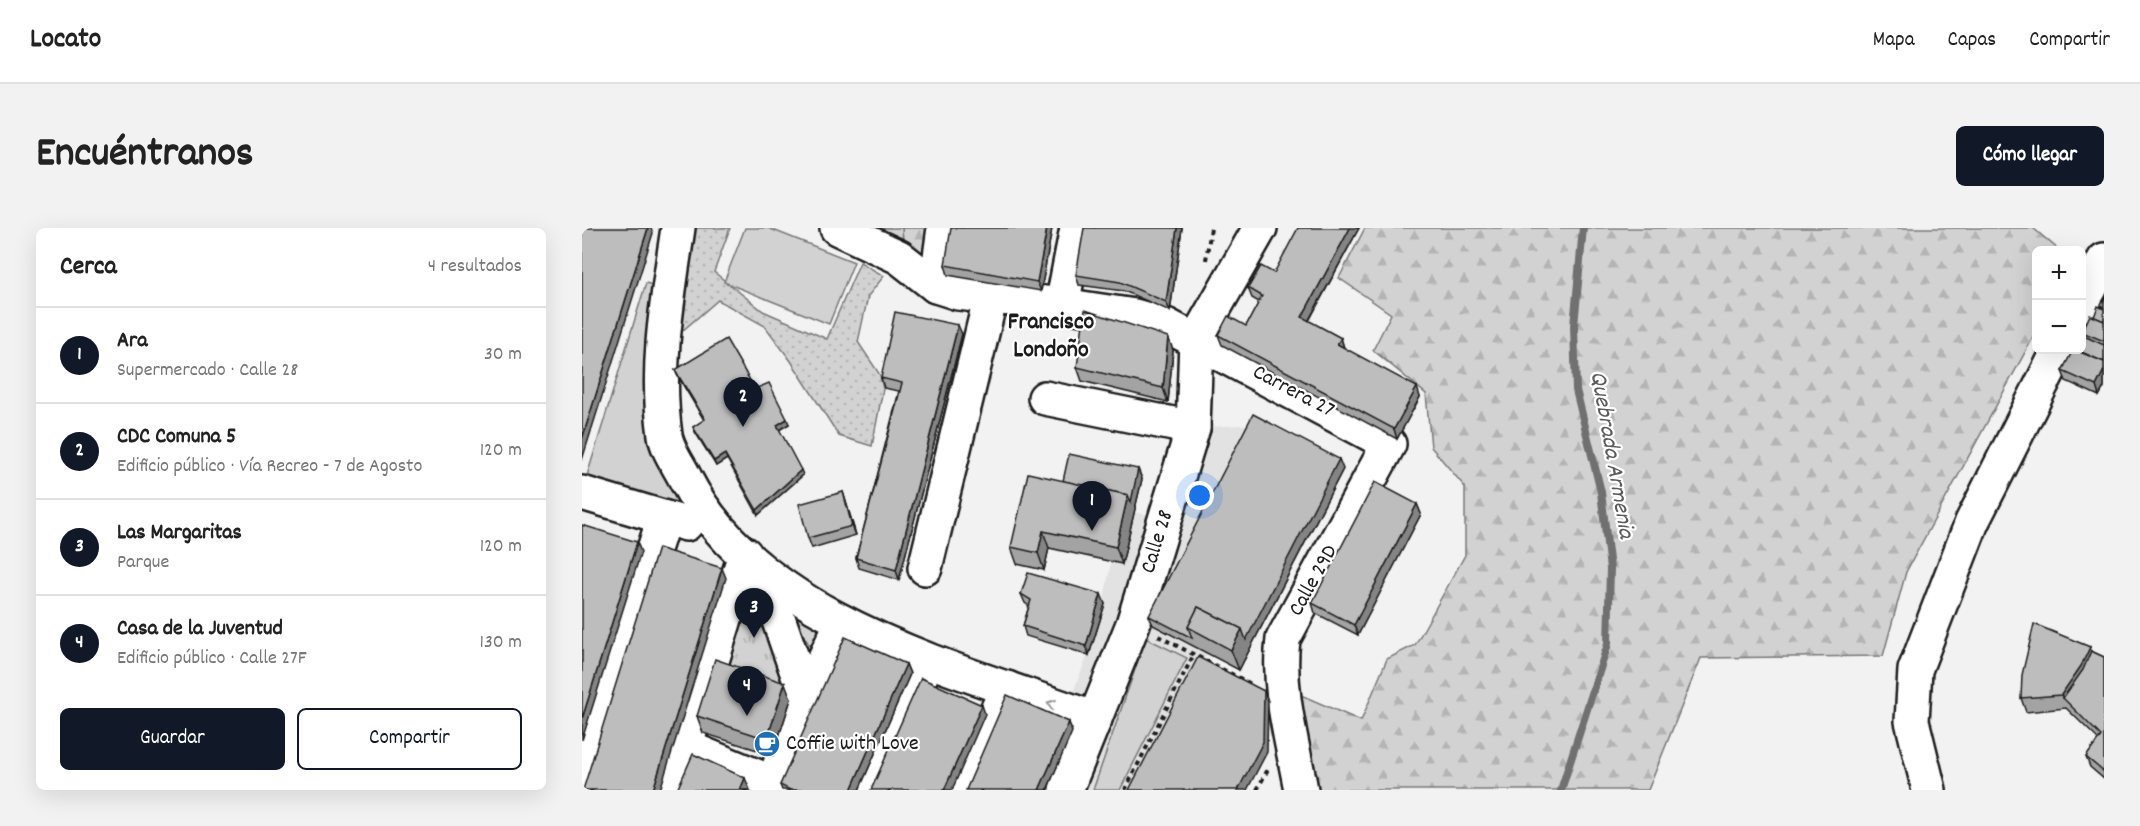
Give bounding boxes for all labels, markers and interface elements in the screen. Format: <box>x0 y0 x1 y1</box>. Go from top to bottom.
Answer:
text: Locato <box>30 21 101 61</box>
text: Mapa <box>1873 26 1915 56</box>
text: Capas <box>1948 26 1996 56</box>
text: Compartir <box>2029 26 2110 56</box>
text: Encuéntranos <box>36 126 254 186</box>
button: Cómo llegar <box>1956 126 2104 186</box>
map controls <box>2032 246 2086 354</box>
button: + <box>2032 246 2086 300</box>
text: Cerca <box>60 249 117 286</box>
text: 4 resultados <box>428 253 522 281</box>
button: − <box>2032 300 2086 354</box>
district label: Francisco Londoño <box>1008 306 1095 368</box>
text: Ara <box>117 326 148 357</box>
text: 1 <box>77 341 82 369</box>
text: 30 m <box>484 341 522 369</box>
text: Supermercado · Calle 28 <box>117 357 298 385</box>
street label: Carrera 27 <box>1247 357 1339 427</box>
water label: Quebrada Armenia <box>1580 369 1643 543</box>
pin: 2 <box>724 378 762 427</box>
text: CDC Comuna 5 <box>117 422 236 453</box>
text: 2 <box>75 437 84 465</box>
text: 120 m <box>480 437 522 465</box>
text: Edificio público · Vía Recreo - 7 de Agosto <box>117 453 422 481</box>
your location <box>1185 481 1214 510</box>
pin: 1 <box>1072 482 1112 531</box>
street label: Calle 28 <box>1134 506 1182 578</box>
text: Las Margaritas <box>117 518 242 549</box>
text: 3 <box>75 533 84 561</box>
text: 120 m <box>480 533 522 561</box>
street label: Calle 29D <box>1282 540 1346 622</box>
text: Parque <box>117 549 169 577</box>
pin: 3 <box>734 588 774 638</box>
text: Casa de la Juventud <box>117 614 283 645</box>
text: 4 <box>75 629 84 657</box>
text: 130 m <box>480 629 522 657</box>
text: Edificio público · Calle 27F <box>117 645 307 673</box>
pin: 4 <box>728 666 766 716</box>
one-way arrow <box>1046 698 1057 711</box>
button: Guardar <box>60 708 285 770</box>
button: Compartir <box>297 708 522 770</box>
cafe icon: Coffie with Love <box>752 729 782 759</box>
place label: Coffie with Love <box>786 729 919 760</box>

